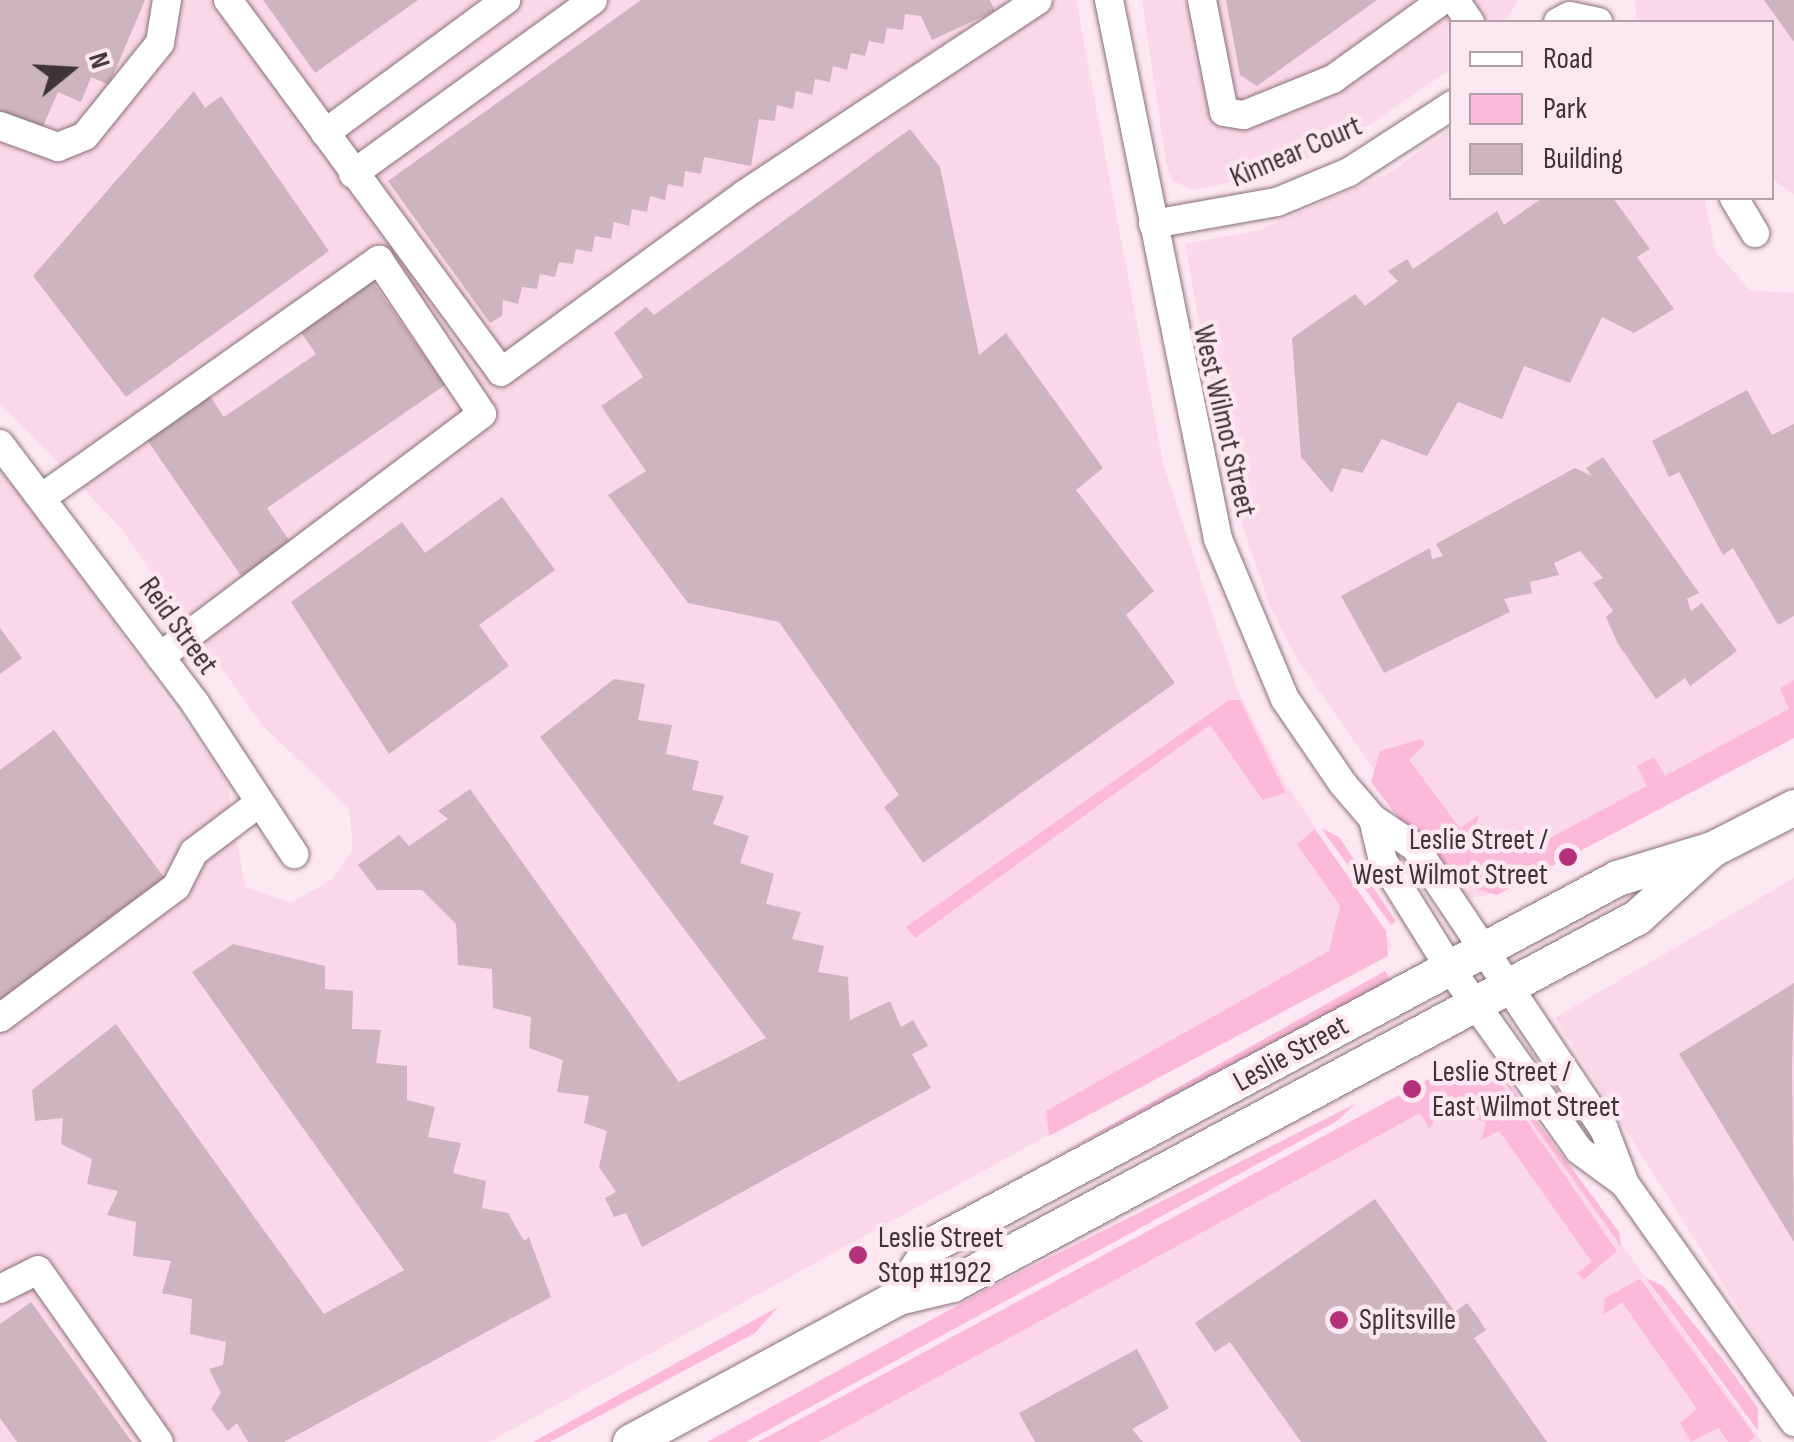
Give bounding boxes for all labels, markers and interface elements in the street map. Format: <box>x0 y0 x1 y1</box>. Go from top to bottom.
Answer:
north arrow <box>20 20 120 120</box>
legend <box>1449 20 1774 200</box>
text: Road <box>1543 41 1593 77</box>
text: N <box>81 48 117 73</box>
text: Park <box>1543 91 1587 127</box>
street label: Kinnear Court <box>1225 108 1367 196</box>
text: Building <box>1543 141 1623 177</box>
street label: West Wilmot Street <box>1184 322 1264 520</box>
street label: Reid Street <box>131 570 225 682</box>
place label: Leslie Street / West Wilmot Street <box>1353 822 1548 892</box>
marker: Leslie Street / West Wilmot Street <box>1557 846 1579 868</box>
street label: Leslie Street <box>1227 1008 1355 1100</box>
place label: Leslie Street / East Wilmot Street <box>1432 1054 1620 1124</box>
marker: Leslie Street / East Wilmot Street <box>1401 1078 1423 1100</box>
place label: Leslie Street Stop #1922 <box>878 1220 1004 1290</box>
marker: Leslie Street Stop #1922 <box>847 1244 869 1266</box>
place label: Splitsville <box>1359 1302 1456 1338</box>
marker: Splitsville <box>1328 1309 1350 1331</box>

